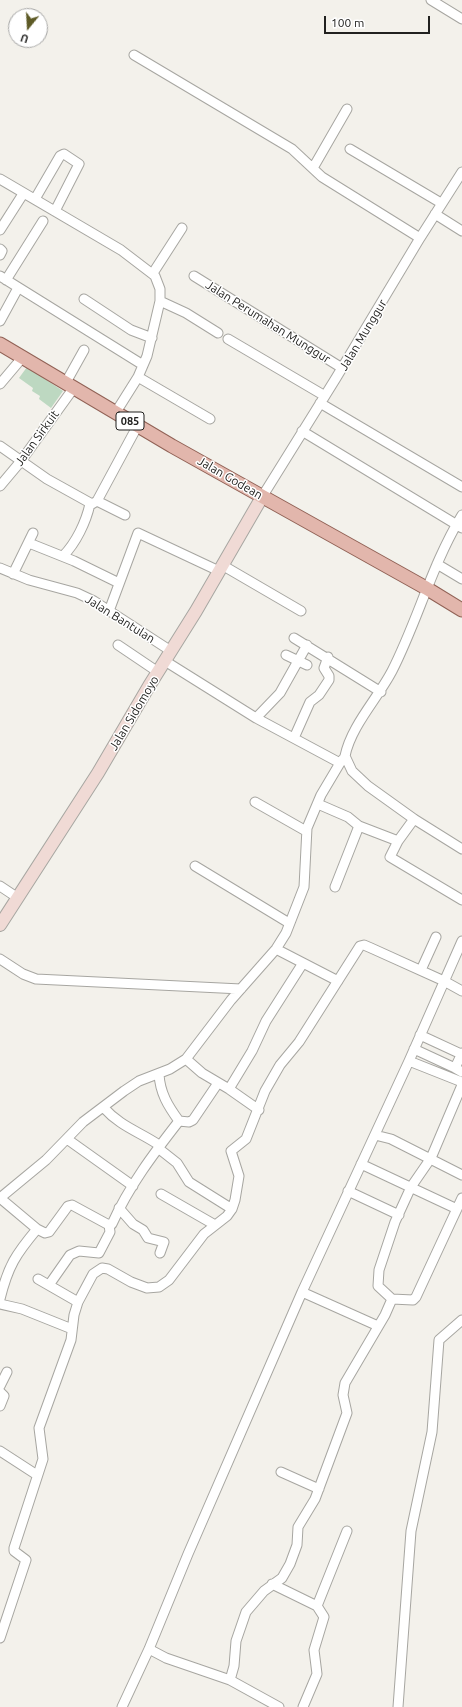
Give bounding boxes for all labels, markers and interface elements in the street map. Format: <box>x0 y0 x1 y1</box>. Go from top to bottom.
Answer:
north arrow <box>8 8 48 48</box>
scale bar <box>326 8 432 34</box>
text: 100 m <box>331 16 364 29</box>
text: U <box>19 32 30 45</box>
street label: Jalan Perumahan Munggur <box>203 278 333 366</box>
street label: Jalan Munggur <box>336 297 390 373</box>
street label: Jalan Sirkuit <box>12 407 62 469</box>
road number: 085 <box>116 412 144 430</box>
street label: Jalan Godean <box>195 454 265 502</box>
street label: Jalan Bantulan <box>83 592 157 646</box>
street label: Jalan Sidomoyo <box>106 673 162 753</box>

